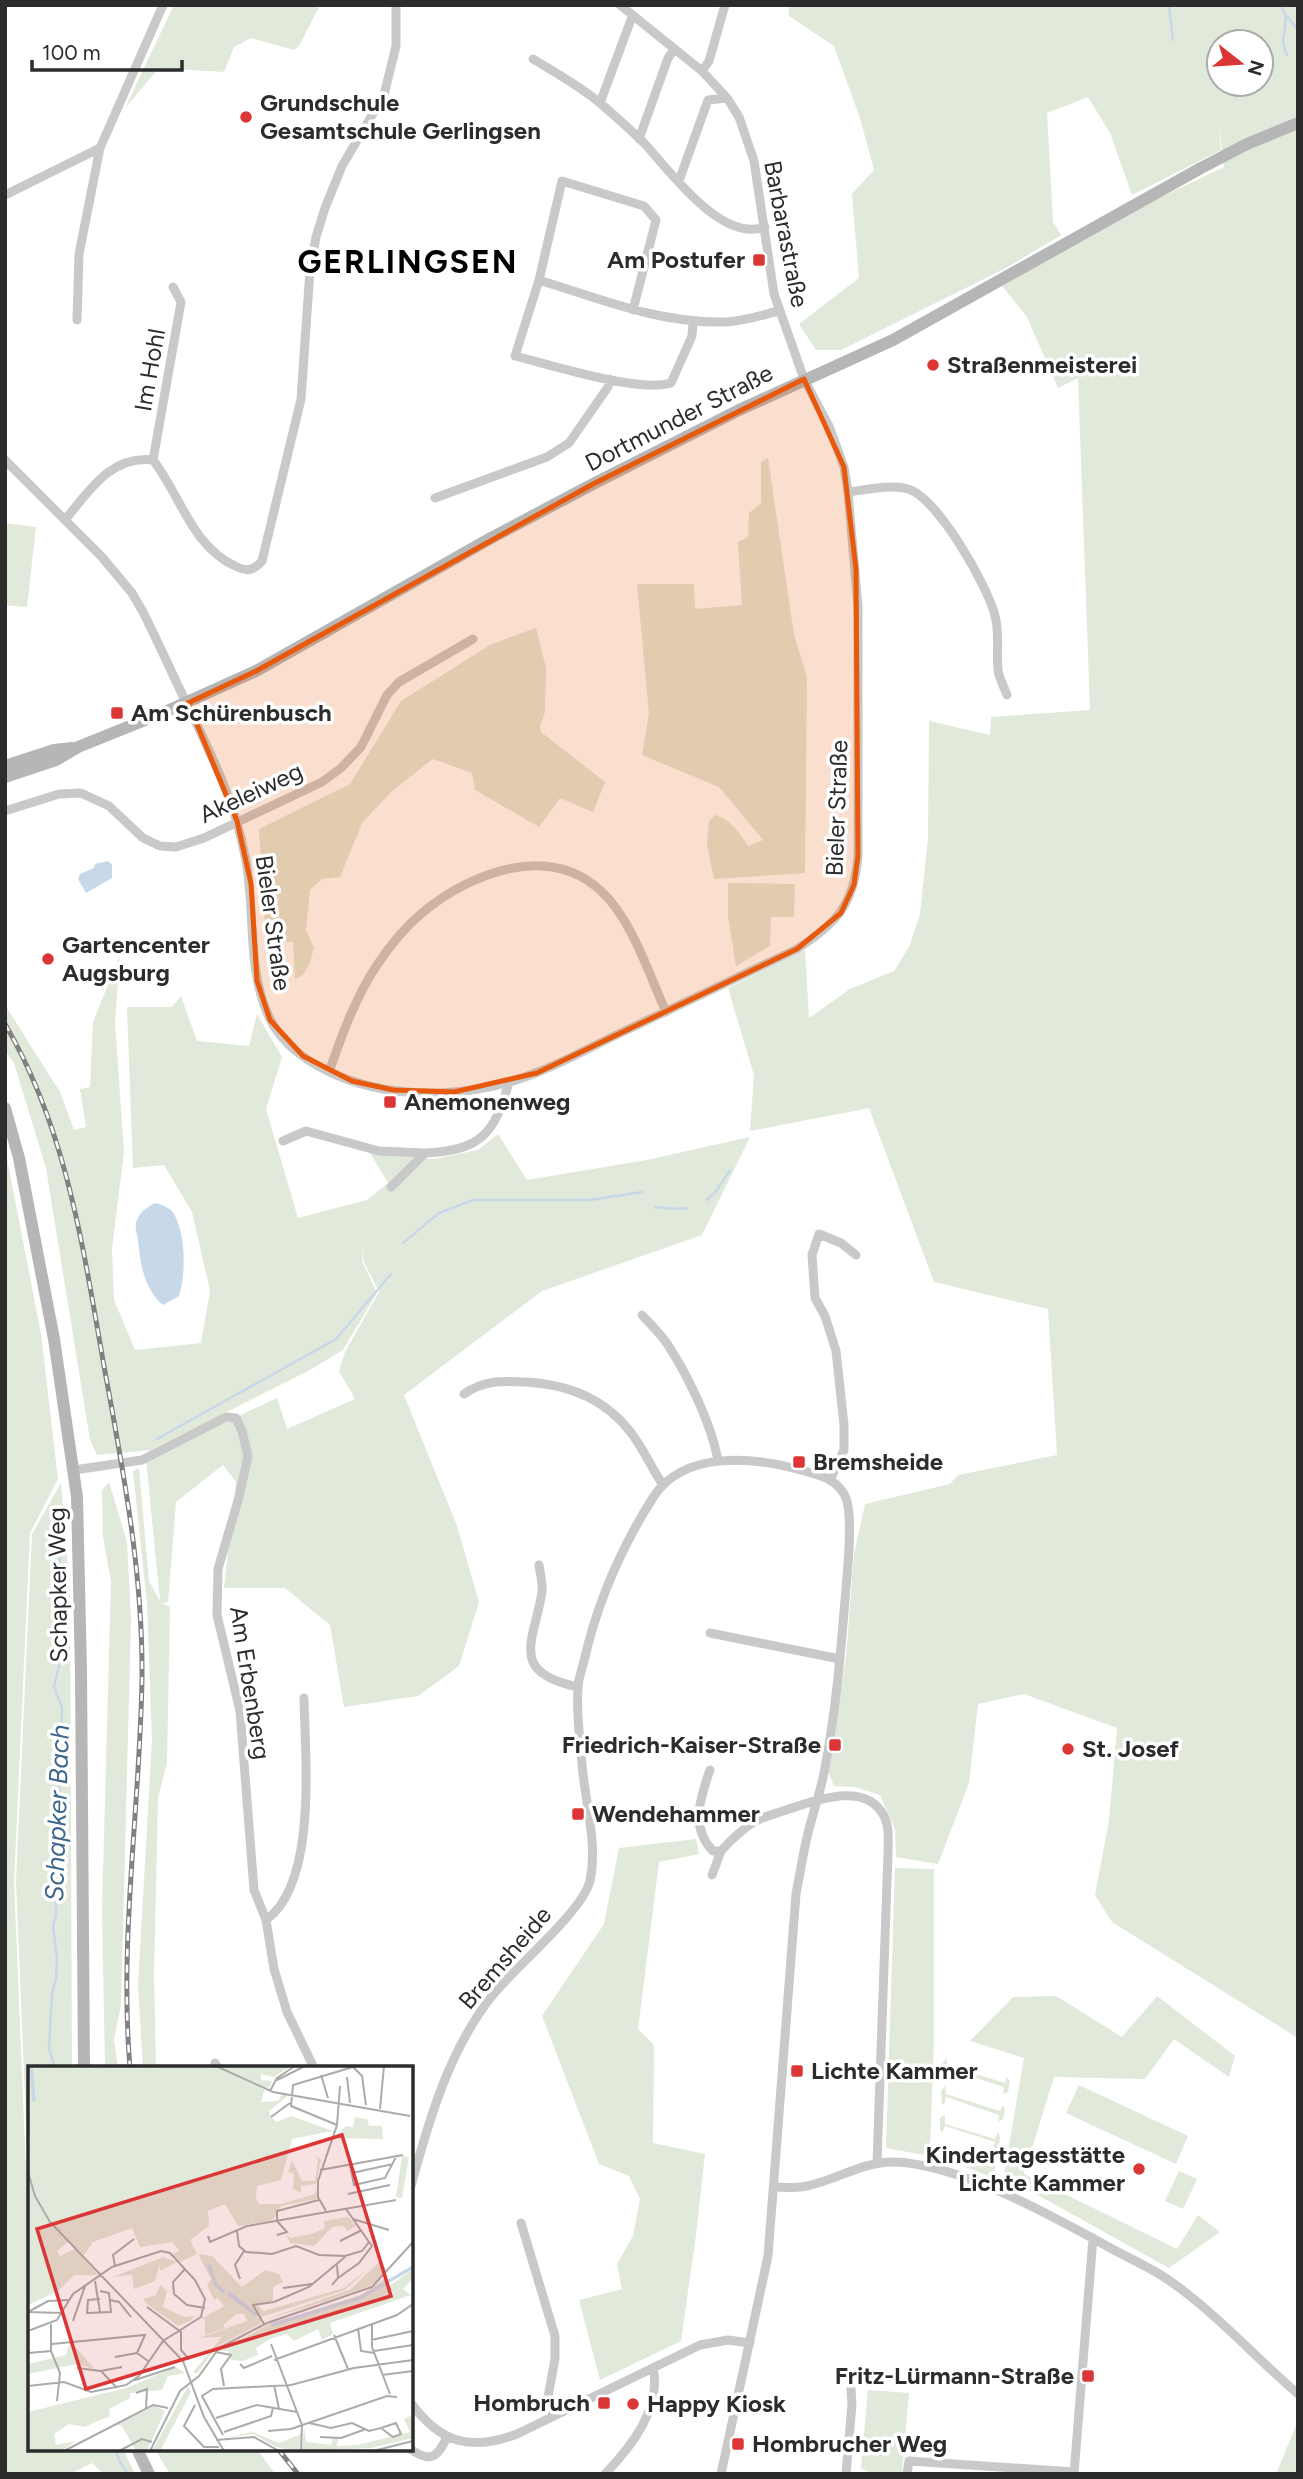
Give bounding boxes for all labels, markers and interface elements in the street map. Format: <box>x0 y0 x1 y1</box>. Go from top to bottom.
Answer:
scale bar <box>32 28 182 72</box>
north arrow <box>1205 28 1275 98</box>
text: 100 m <box>42 40 101 65</box>
text: N <box>1243 57 1269 78</box>
place label: Grundschule Gesamtschule Gerlingsen <box>260 88 541 145</box>
marker: Grundschule Gesamtschule Gerlingsen <box>238 109 254 125</box>
street label: Barbarastraße <box>758 158 815 310</box>
district label: GERLINGSEN <box>297 243 519 281</box>
place label: Am Postufer <box>607 245 745 274</box>
marker: Am Postufer <box>751 252 767 268</box>
street label: Im Hohl <box>128 326 171 414</box>
place label: Straßenmeisterei <box>947 350 1137 379</box>
marker: Straßenmeisterei <box>925 357 941 373</box>
street label: Dortmunder Straße <box>580 358 778 477</box>
place label: Am Schürenbusch <box>131 698 332 727</box>
marker: Am Schürenbusch <box>109 705 125 721</box>
street label: Bieler Straße <box>820 739 853 877</box>
street label: Akeleiweg <box>195 756 307 829</box>
street label: Bieler Straße <box>250 853 297 993</box>
place label: Gartencenter Augsburg <box>62 930 210 987</box>
marker: Gartencenter Augsburg <box>40 951 56 967</box>
place label: Anemonenweg <box>404 1087 571 1116</box>
marker: Anemonenweg <box>382 1094 398 1110</box>
place label: Bremsheide <box>813 1447 943 1476</box>
marker: Bremsheide <box>791 1454 807 1470</box>
street label: Schapker Weg <box>42 1507 73 1663</box>
street label: Am Erbenberg <box>224 1604 277 1762</box>
water label: Schapker Bach <box>38 1724 76 1902</box>
place label: Friedrich-Kaiser-Straße <box>562 1730 821 1759</box>
place label: St. Josef <box>1082 1734 1180 1763</box>
marker: Friedrich-Kaiser-Straße <box>827 1737 843 1753</box>
marker: St. Josef <box>1060 1741 1076 1757</box>
place label: Wendehammer <box>592 1799 760 1828</box>
marker: Wendehammer <box>570 1806 586 1822</box>
street label: Bremsheide <box>452 1900 557 2015</box>
place label: Lichte Kammer <box>811 2056 978 2085</box>
marker: Lichte Kammer <box>789 2063 805 2079</box>
inset map <box>28 2066 413 2451</box>
place label: Kindertagesstätte Lichte Kammer <box>925 2140 1125 2197</box>
marker: Kindertagesstätte Lichte Kammer <box>1131 2161 1147 2177</box>
place label: Fritz-Lürmann-Straße <box>835 2361 1074 2390</box>
marker: Fritz-Lürmann-Straße <box>1080 2368 1096 2384</box>
place label: Hombruch <box>473 2388 590 2417</box>
place label: Happy Kiosk <box>647 2389 786 2418</box>
marker: Hombruch <box>596 2395 612 2411</box>
marker: Happy Kiosk <box>625 2396 641 2412</box>
place label: Hombrucher Weg <box>752 2429 947 2458</box>
marker: Hombrucher Weg <box>730 2436 746 2452</box>

